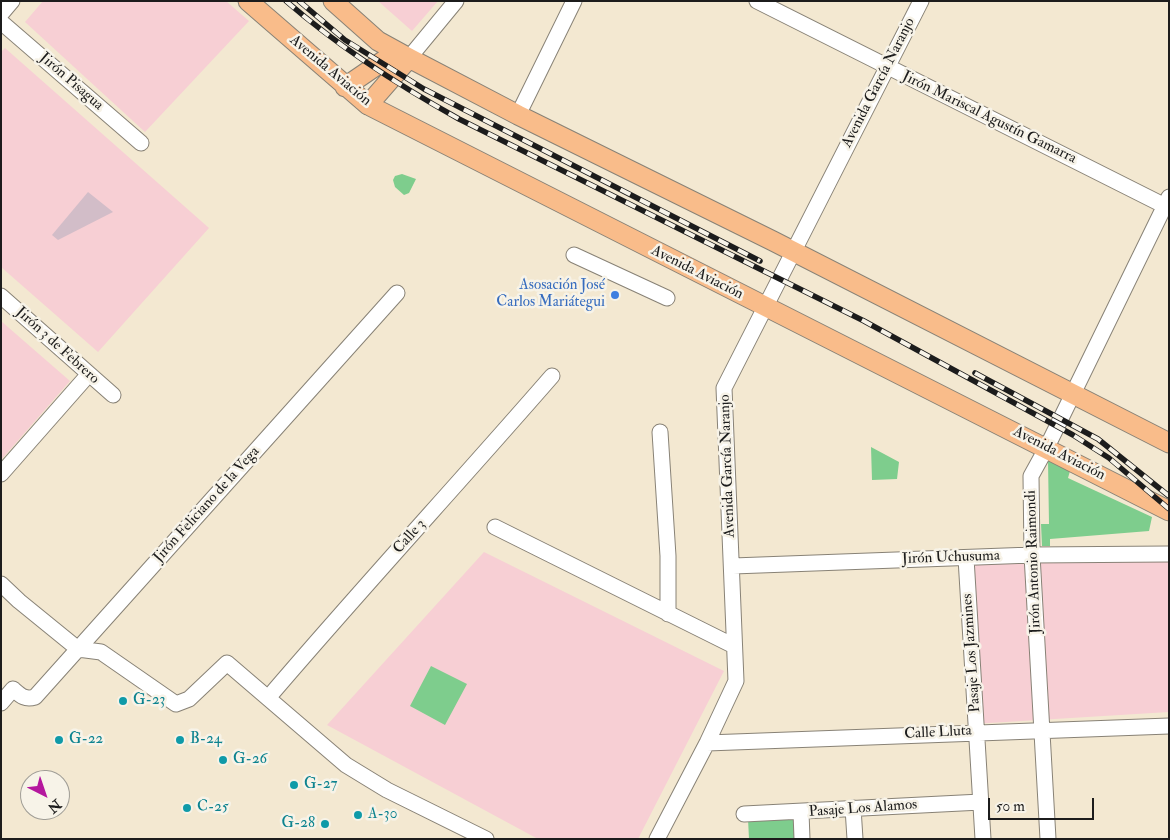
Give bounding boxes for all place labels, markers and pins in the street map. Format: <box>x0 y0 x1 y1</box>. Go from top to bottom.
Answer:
place label: Asosación José Carlos Mariátegui <box>496 277 605 312</box>
marker: Asosación José Carlos Mariátegui <box>609 289 621 301</box>
place label: G-23 <box>133 692 165 710</box>
marker: G-23 <box>117 695 129 707</box>
place label: G-22 <box>69 731 103 749</box>
place label: B-24 <box>190 731 222 749</box>
marker: G-22 <box>53 734 65 746</box>
marker: B-24 <box>174 734 186 746</box>
place label: G-26 <box>233 751 267 769</box>
marker: G-26 <box>217 754 229 766</box>
place label: G-27 <box>304 776 337 794</box>
marker: G-27 <box>288 779 300 791</box>
place label: C-25 <box>197 799 228 817</box>
marker: C-25 <box>181 802 193 814</box>
place label: A-30 <box>368 806 397 824</box>
marker: A-30 <box>352 809 364 821</box>
place label: G-28 <box>281 815 315 833</box>
marker: G-28 <box>319 818 331 830</box>

